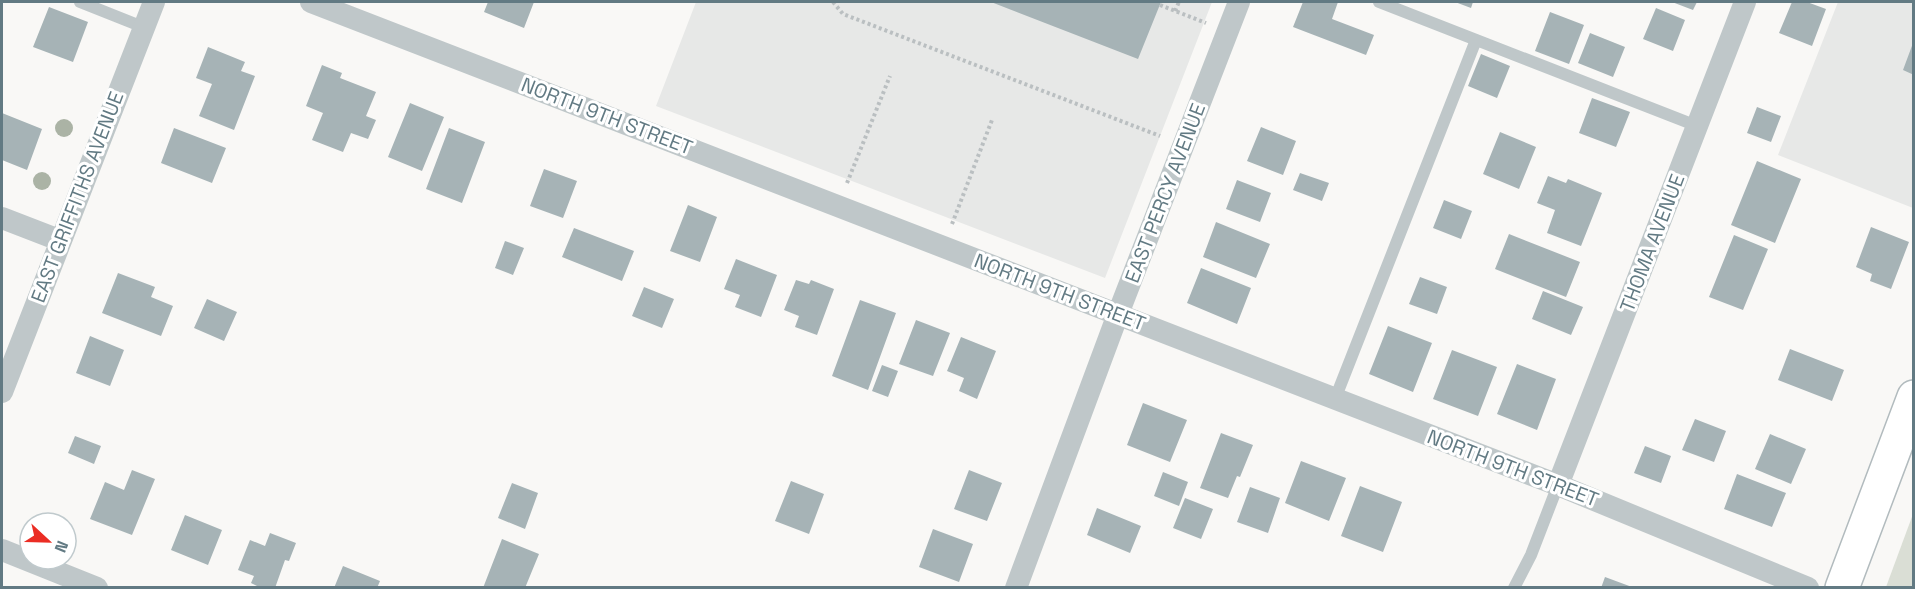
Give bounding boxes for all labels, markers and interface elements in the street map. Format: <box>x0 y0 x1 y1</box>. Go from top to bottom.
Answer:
street label: NORTH 9TH STREET <box>518 71 697 161</box>
street label: EAST GRIFFITHS AVENUE <box>25 88 129 306</box>
street label: EAST PERCY AVENUE <box>1119 100 1211 286</box>
street label: THOMA AVENUE <box>1614 170 1690 316</box>
street label: NORTH 9TH STREET <box>971 247 1150 337</box>
street label: NORTH 9TH STREET <box>1424 423 1603 513</box>
north arrow <box>18 511 78 571</box>
text: N <box>50 538 73 555</box>

